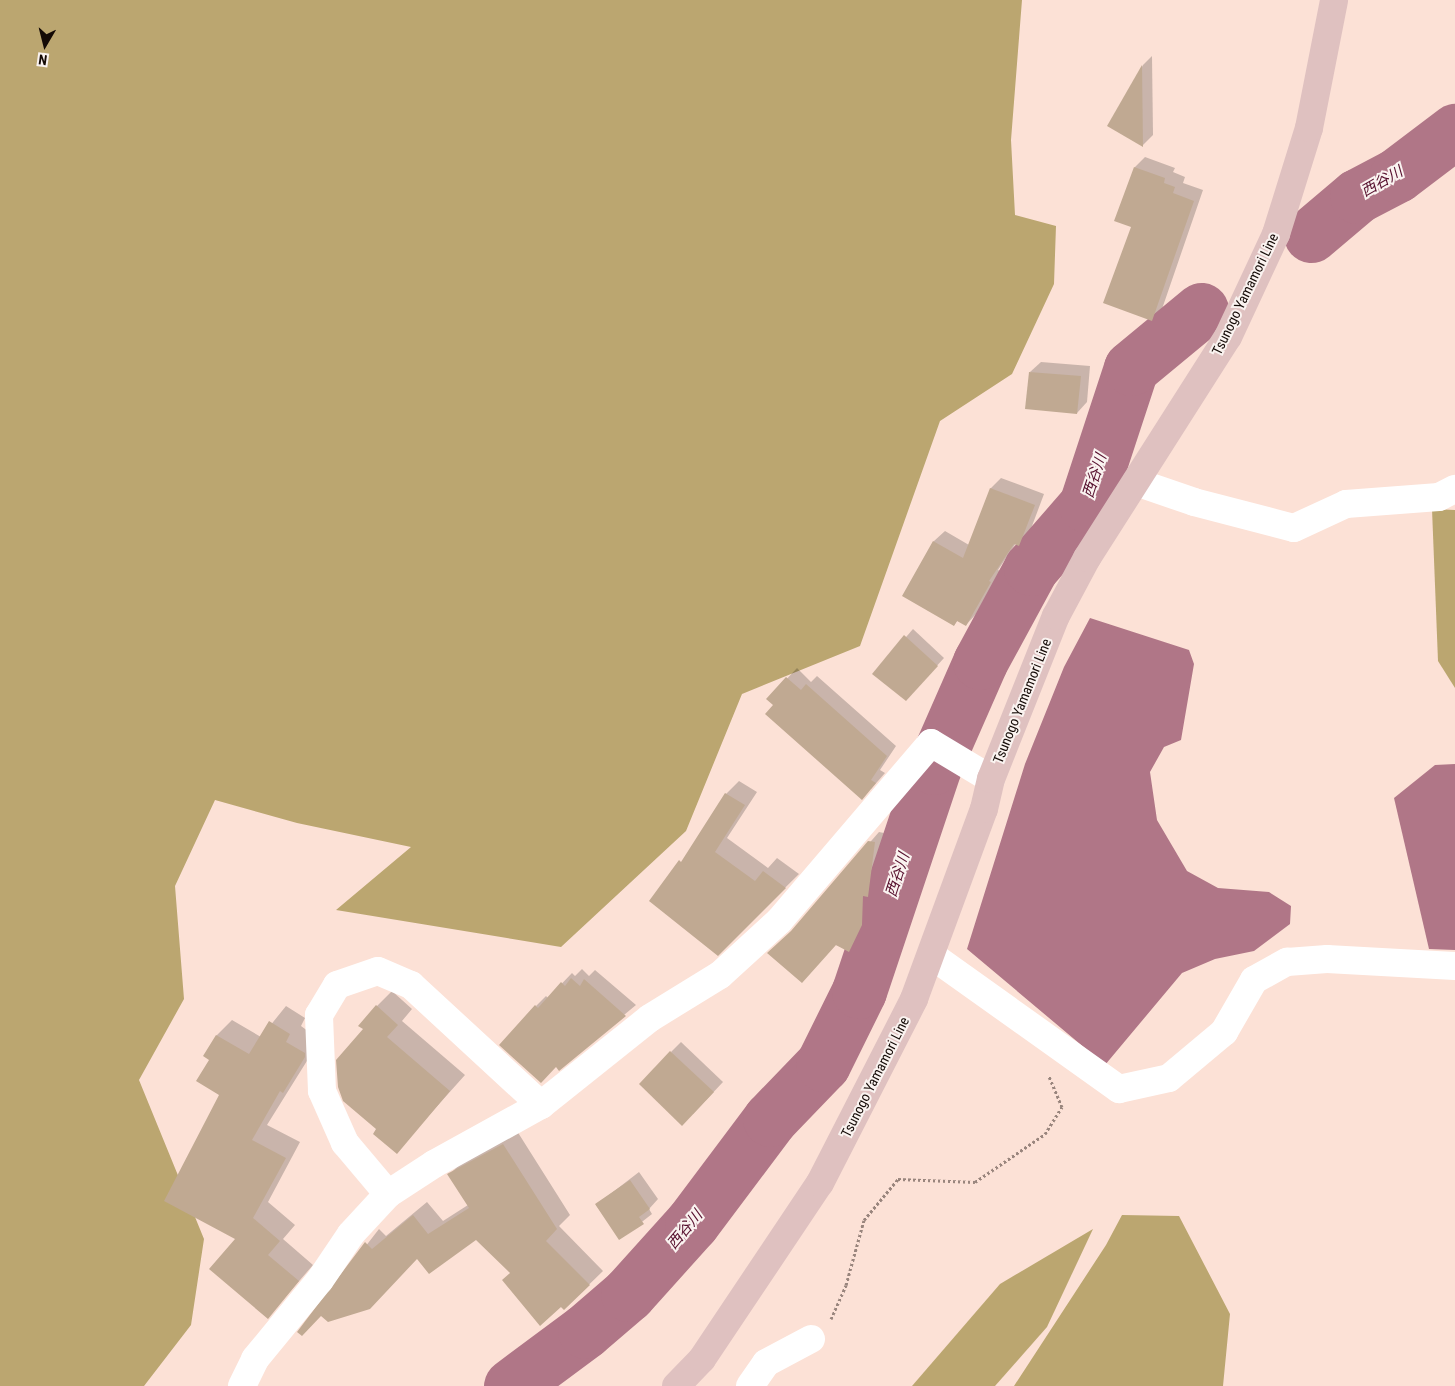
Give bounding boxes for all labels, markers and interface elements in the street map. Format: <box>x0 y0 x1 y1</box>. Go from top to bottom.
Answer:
north arrow <box>20 20 70 70</box>
text: N <box>38 51 48 68</box>
water label: 西谷川 <box>1358 163 1406 201</box>
street label: Tsunogo Yamamori Line <box>1208 231 1282 357</box>
water label: 西谷川 <box>1079 452 1111 500</box>
street label: Tsunogo Yamamori Line <box>989 636 1055 766</box>
water label: 西谷川 <box>882 851 914 899</box>
street label: Tsunogo Yamamori Line <box>837 1014 913 1140</box>
water label: 西谷川 <box>664 1207 706 1253</box>

